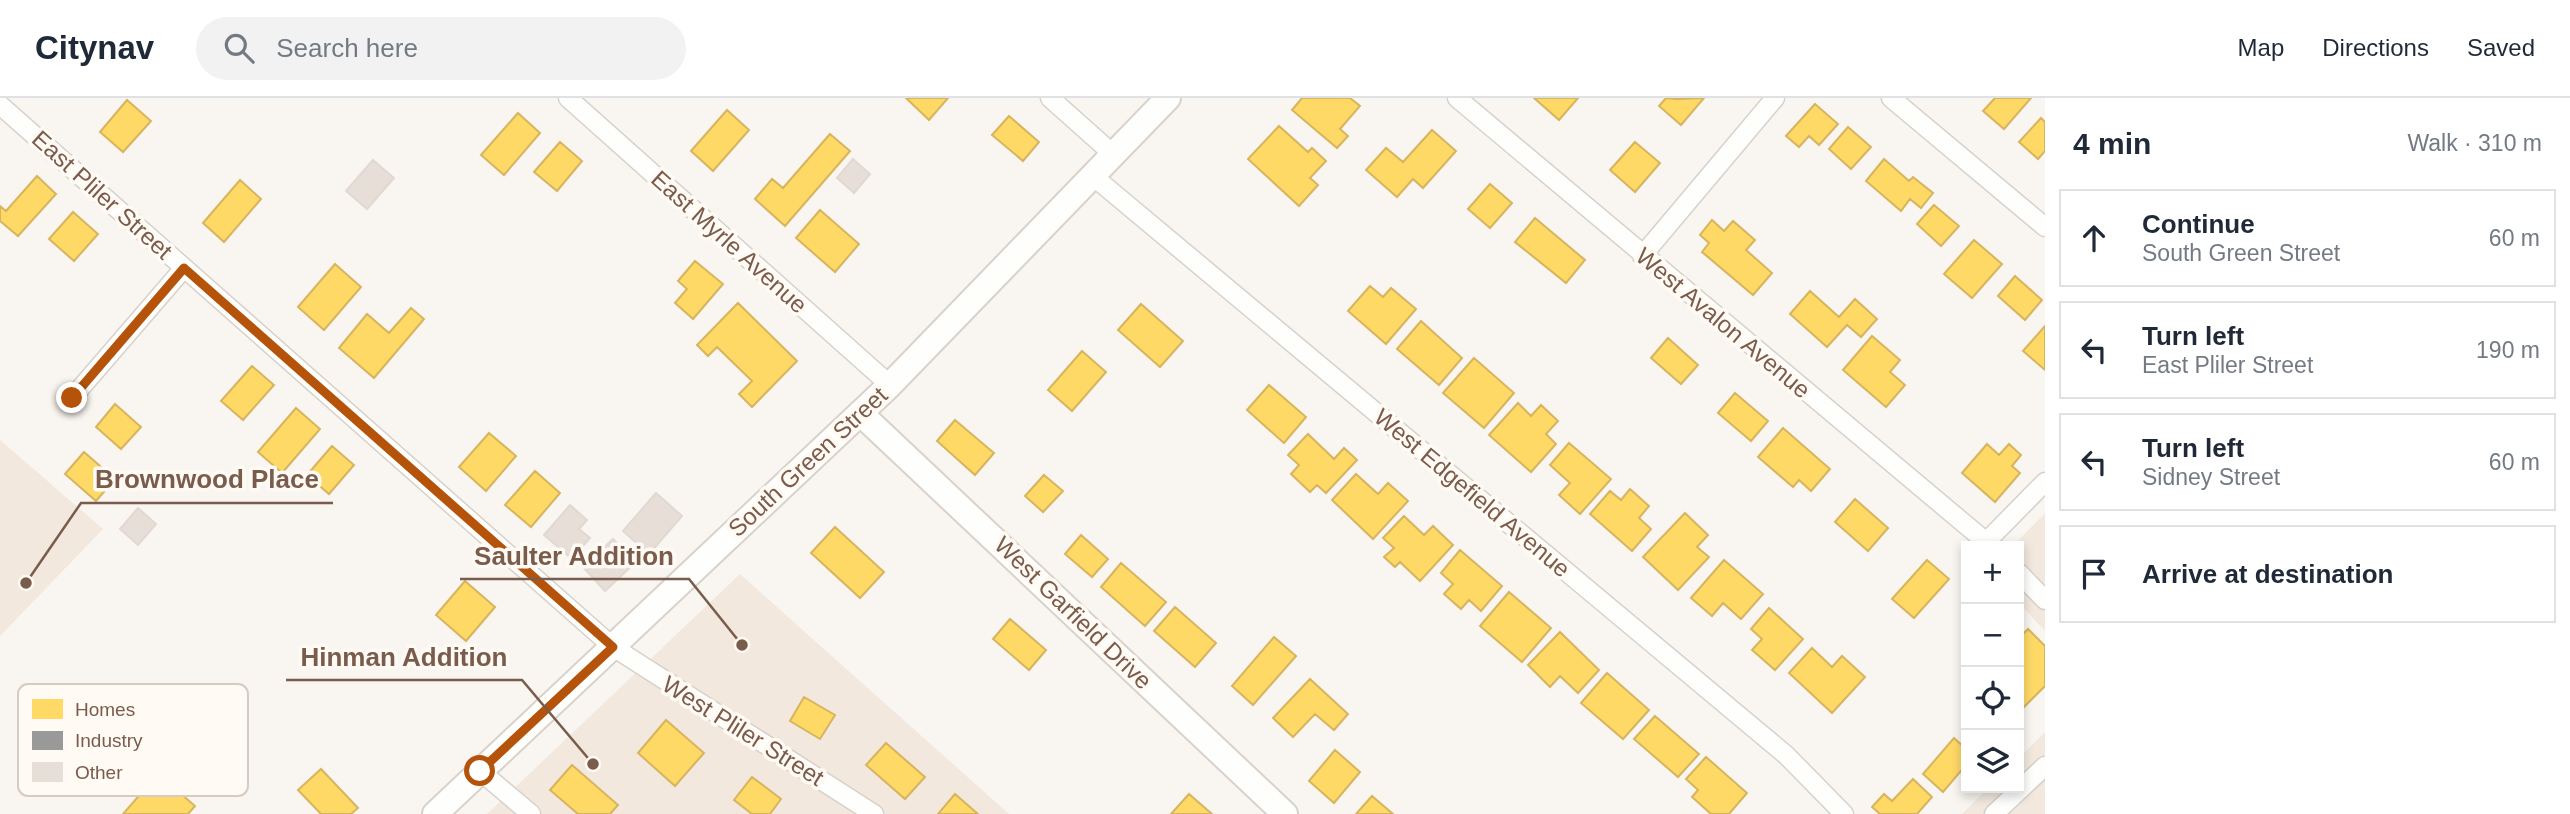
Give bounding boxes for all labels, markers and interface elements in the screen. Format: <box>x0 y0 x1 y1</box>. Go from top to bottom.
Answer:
search box <box>196 17 686 80</box>
text: Citynav <box>35 29 154 66</box>
icon: search <box>220 29 258 67</box>
text: Search here <box>276 33 418 63</box>
text: Map <box>2238 34 2284 61</box>
text: Directions <box>2322 34 2429 61</box>
text: Saved <box>2467 34 2535 61</box>
street label: East Pliler Street <box>27 125 178 265</box>
text: 4 min <box>2073 127 2151 160</box>
text: Walk · 310 m <box>2407 130 2542 156</box>
street label: East Myrle Avenue <box>646 165 813 318</box>
text: Continue <box>2142 209 2255 239</box>
icon: ahead <box>2075 219 2113 257</box>
text: 60 m <box>2489 225 2540 251</box>
text: South Green Street <box>2142 240 2340 266</box>
street label: West Avalon Avenue <box>1631 242 1816 403</box>
text: Turn left <box>2142 321 2244 351</box>
icon: left <box>2075 331 2113 369</box>
text: 190 m <box>2476 337 2540 363</box>
text: East Pliler Street <box>2142 352 2313 378</box>
street label: South Green Street <box>723 381 893 542</box>
route end <box>56 382 87 413</box>
street label: West Edgefield Avenue <box>1369 403 1576 582</box>
text: Turn left <box>2142 433 2244 463</box>
icon: left <box>2075 443 2113 481</box>
text: 60 m <box>2489 449 2540 475</box>
callout: Brownwood Place <box>81 456 333 503</box>
text: Brownwood Place <box>95 464 319 494</box>
text: Sidney Street <box>2142 464 2280 490</box>
street label: West Garfield Drive <box>989 531 1157 694</box>
callout: Saulter Addition <box>460 532 689 579</box>
text: Saulter Addition <box>474 541 674 571</box>
map controls <box>1961 541 2024 793</box>
button: + <box>1961 541 2024 604</box>
icon: arrive <box>2075 555 2113 593</box>
text: Arrive at destination <box>2142 559 2393 589</box>
button: − <box>1961 604 2024 667</box>
callout: Hinman Addition <box>286 633 522 680</box>
text: Hinman Addition <box>300 642 508 672</box>
button: locate <box>1961 667 2024 730</box>
street label: West Pliler Street <box>658 670 829 791</box>
legend <box>18 684 248 796</box>
text: Homes <box>75 699 135 720</box>
text: Industry <box>75 730 143 751</box>
button: layers <box>1961 730 2024 793</box>
route start <box>464 755 495 786</box>
text: Other <box>75 762 123 783</box>

